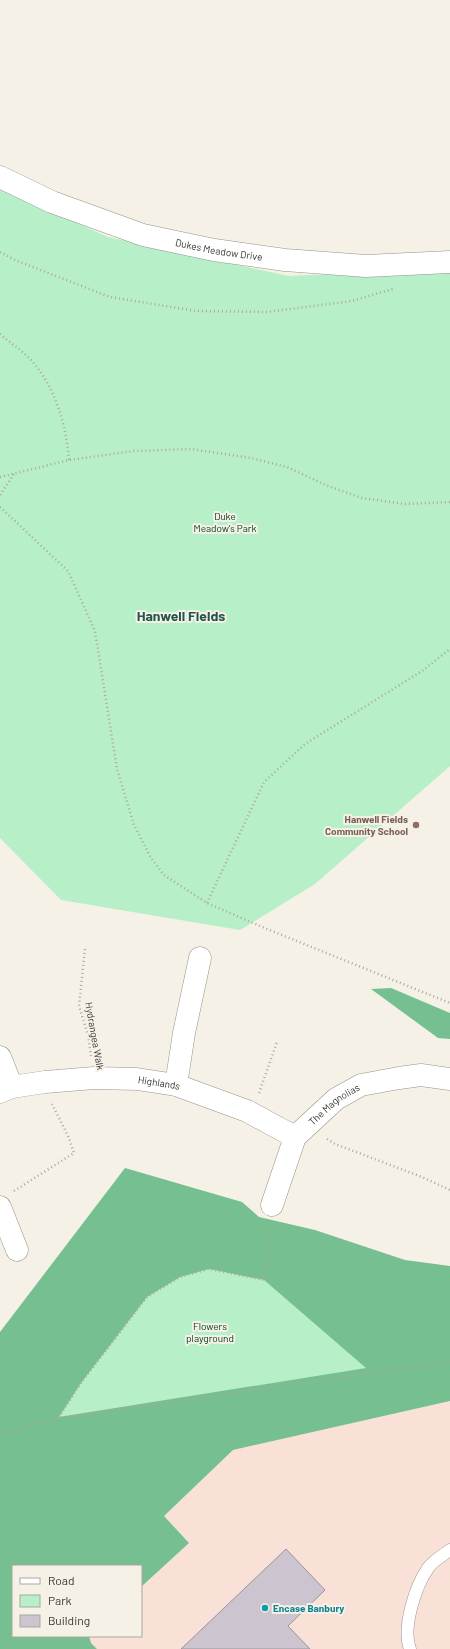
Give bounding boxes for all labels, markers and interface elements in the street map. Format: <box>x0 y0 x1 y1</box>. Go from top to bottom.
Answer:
street label: Dukes Meadow Drive <box>174 236 263 263</box>
park label: Duke Meadow's Park <box>194 510 256 534</box>
district label: Hanwell Fields <box>137 607 225 624</box>
place label: Hanwell Fields Community School <box>325 813 408 837</box>
marker: Hanwell Fields Community School <box>411 820 421 830</box>
street label: Hydrangea Walk <box>83 1001 107 1071</box>
street label: Highlands <box>137 1073 182 1092</box>
street label: The Magnolias <box>306 1081 362 1128</box>
park label: Flowers playground <box>186 1320 234 1344</box>
legend <box>12 1565 142 1637</box>
text: Road <box>48 1573 75 1587</box>
text: Park <box>48 1593 72 1607</box>
place label: Encase Banbury <box>273 1602 344 1614</box>
marker: Encase Banbury <box>260 1603 270 1613</box>
text: Building <box>48 1613 90 1627</box>

